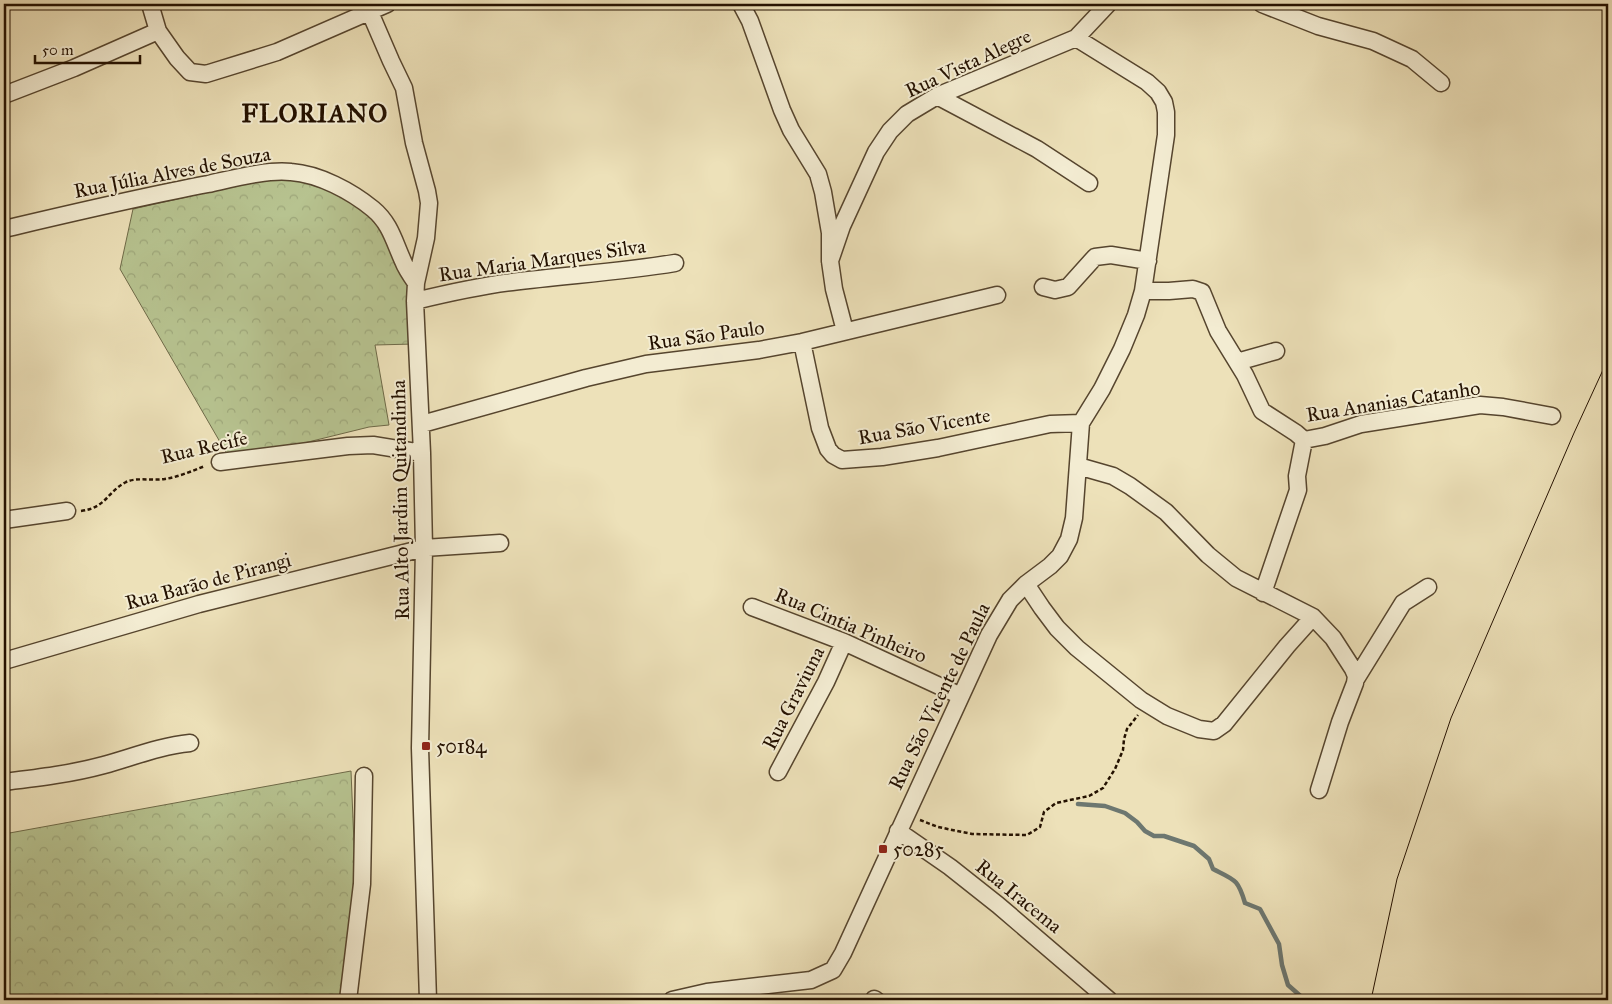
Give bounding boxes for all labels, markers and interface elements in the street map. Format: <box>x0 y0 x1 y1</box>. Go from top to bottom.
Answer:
street label: Rua Vista Alegre <box>901 23 1035 104</box>
scale bar <box>35 32 140 64</box>
text: 50 m <box>42 41 74 59</box>
district label: FLORIANO <box>242 98 388 129</box>
street label: Rua Júlia Alves de Souza <box>72 141 273 204</box>
street label: Rua Maria Marques Silva <box>437 234 648 287</box>
street label: Rua São Paulo <box>646 315 766 355</box>
street label: Rua Ananias Catanho <box>1304 375 1482 427</box>
street label: Rua Alto Jardim Quitandinha <box>386 379 415 620</box>
street label: Rua São Vicente <box>856 403 992 449</box>
street label: Rua Recife <box>158 425 250 469</box>
street label: Rua Barão de Pirangi <box>122 547 294 616</box>
street label: Rua Cintia Pinheiro <box>771 582 931 668</box>
street label: Rua São Vicente de Paula <box>883 598 995 793</box>
street label: Rua Graviuna <box>757 642 830 754</box>
place label: 50184 <box>436 734 487 758</box>
marker: 50184 <box>420 740 432 752</box>
place label: 50285 <box>893 837 944 861</box>
marker: 50285 <box>877 843 889 855</box>
street label: Rua Iracema <box>971 854 1067 938</box>

